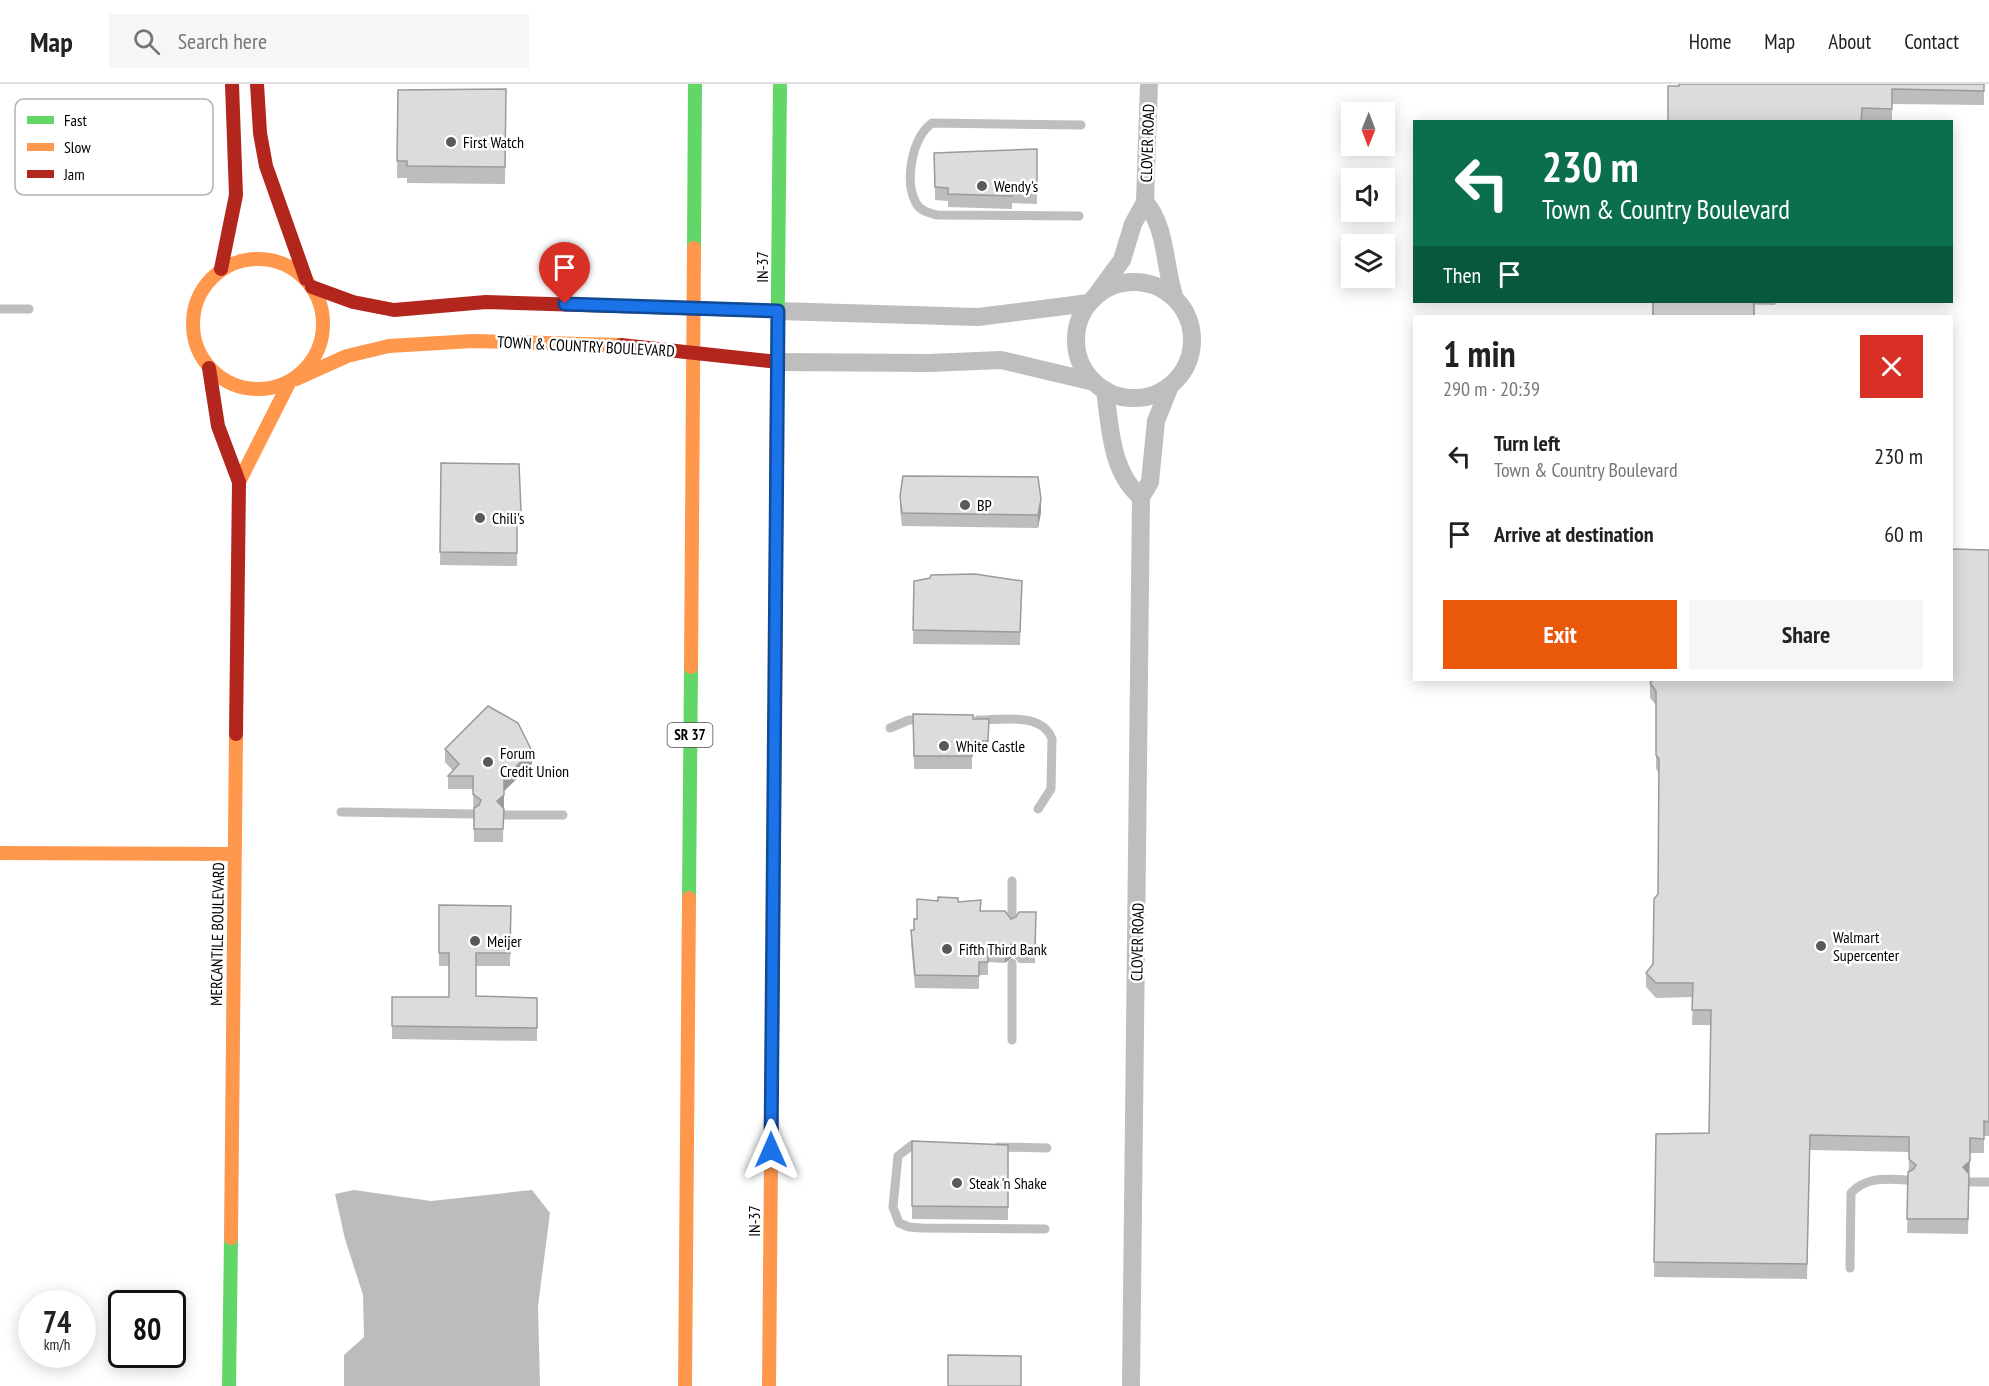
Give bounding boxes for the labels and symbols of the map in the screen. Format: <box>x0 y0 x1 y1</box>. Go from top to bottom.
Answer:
legend <box>15 99 213 195</box>
north arrow <box>1341 102 1395 156</box>
street label: CLOVER ROAD <box>1136 103 1158 183</box>
text: Fast <box>64 110 87 130</box>
place label: First Watch <box>463 132 524 152</box>
marker: First Watch <box>444 135 458 149</box>
text: Slow <box>64 137 91 157</box>
text: Jam <box>63 164 85 184</box>
place label: Wendy's <box>994 176 1038 196</box>
marker: Wendy's <box>975 179 989 193</box>
pin <box>539 242 590 304</box>
street label: IN-37 <box>752 251 772 283</box>
street label: TOWN & COUNTRY BOULEVARD <box>497 331 675 361</box>
place label: BP <box>977 495 992 515</box>
marker: BP <box>958 498 972 512</box>
place label: Chili's <box>492 508 525 528</box>
marker: Chili's <box>473 511 487 525</box>
road number: SR 37 <box>668 723 712 747</box>
place label: White Castle <box>956 736 1025 756</box>
marker: White Castle <box>937 739 951 753</box>
place label: Forum Credit Union <box>500 743 569 781</box>
marker: Forum Credit Union <box>481 755 495 769</box>
street label: MERCANTILE BOULEVARD <box>206 862 228 1006</box>
street label: CLOVER ROAD <box>1126 903 1148 981</box>
place label: Walmart Supercenter <box>1833 927 1900 965</box>
place label: Meijer <box>487 931 522 951</box>
marker: Meijer <box>468 934 482 948</box>
place label: Fifth Third Bank <box>959 939 1048 959</box>
marker: Walmart Supercenter <box>1814 939 1828 953</box>
marker: Fifth Third Bank <box>940 942 954 956</box>
position arrow <box>739 1118 803 1182</box>
place label: Steak 'n Shake <box>969 1173 1047 1193</box>
marker: Steak 'n Shake <box>950 1176 964 1190</box>
street label: IN-37 <box>744 1205 764 1237</box>
speed limit sign: 80 <box>108 1290 186 1368</box>

